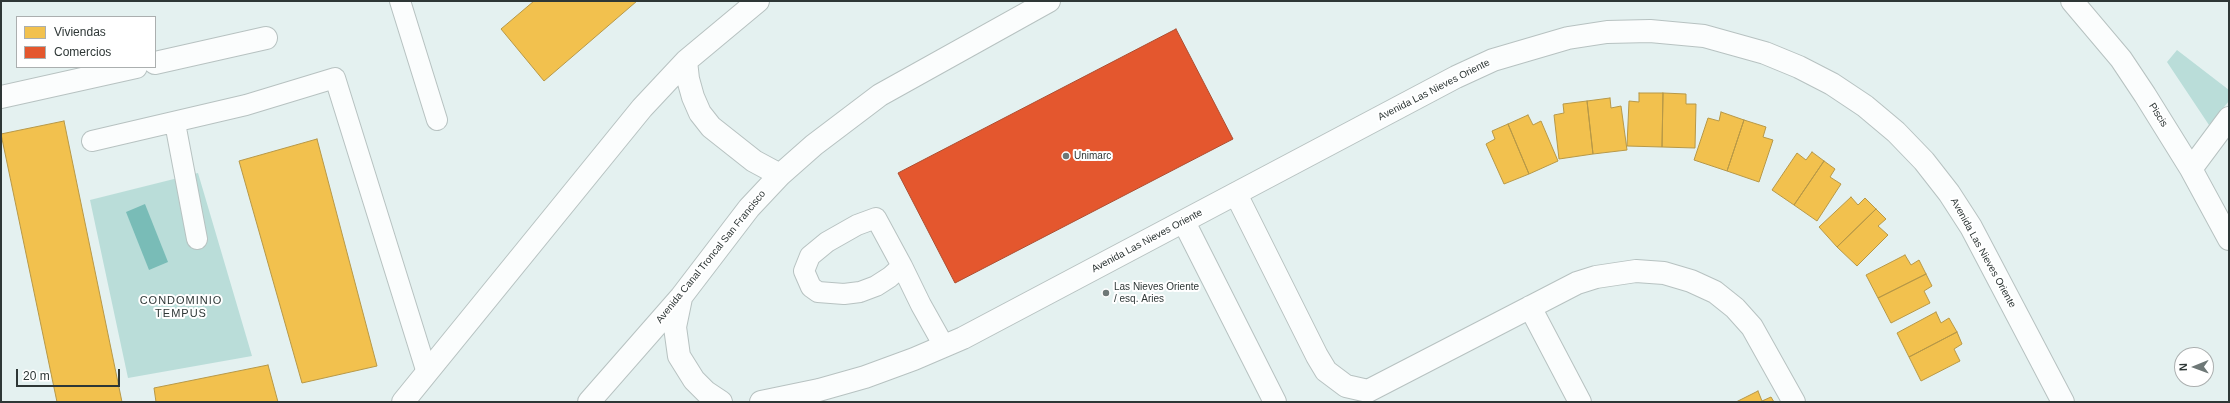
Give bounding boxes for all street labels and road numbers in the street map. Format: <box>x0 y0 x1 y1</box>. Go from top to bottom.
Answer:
street label: Avenida Las Nieves Oriente <box>1376 57 1492 123</box>
street label: Piscis <box>2146 101 2170 129</box>
street label: Avenida Canal Troncal San Francisco <box>654 188 768 326</box>
street label: Avenida Las Nieves Oriente <box>1948 196 2018 310</box>
street label: Avenida Las Nieves Oriente <box>1090 207 1204 275</box>

